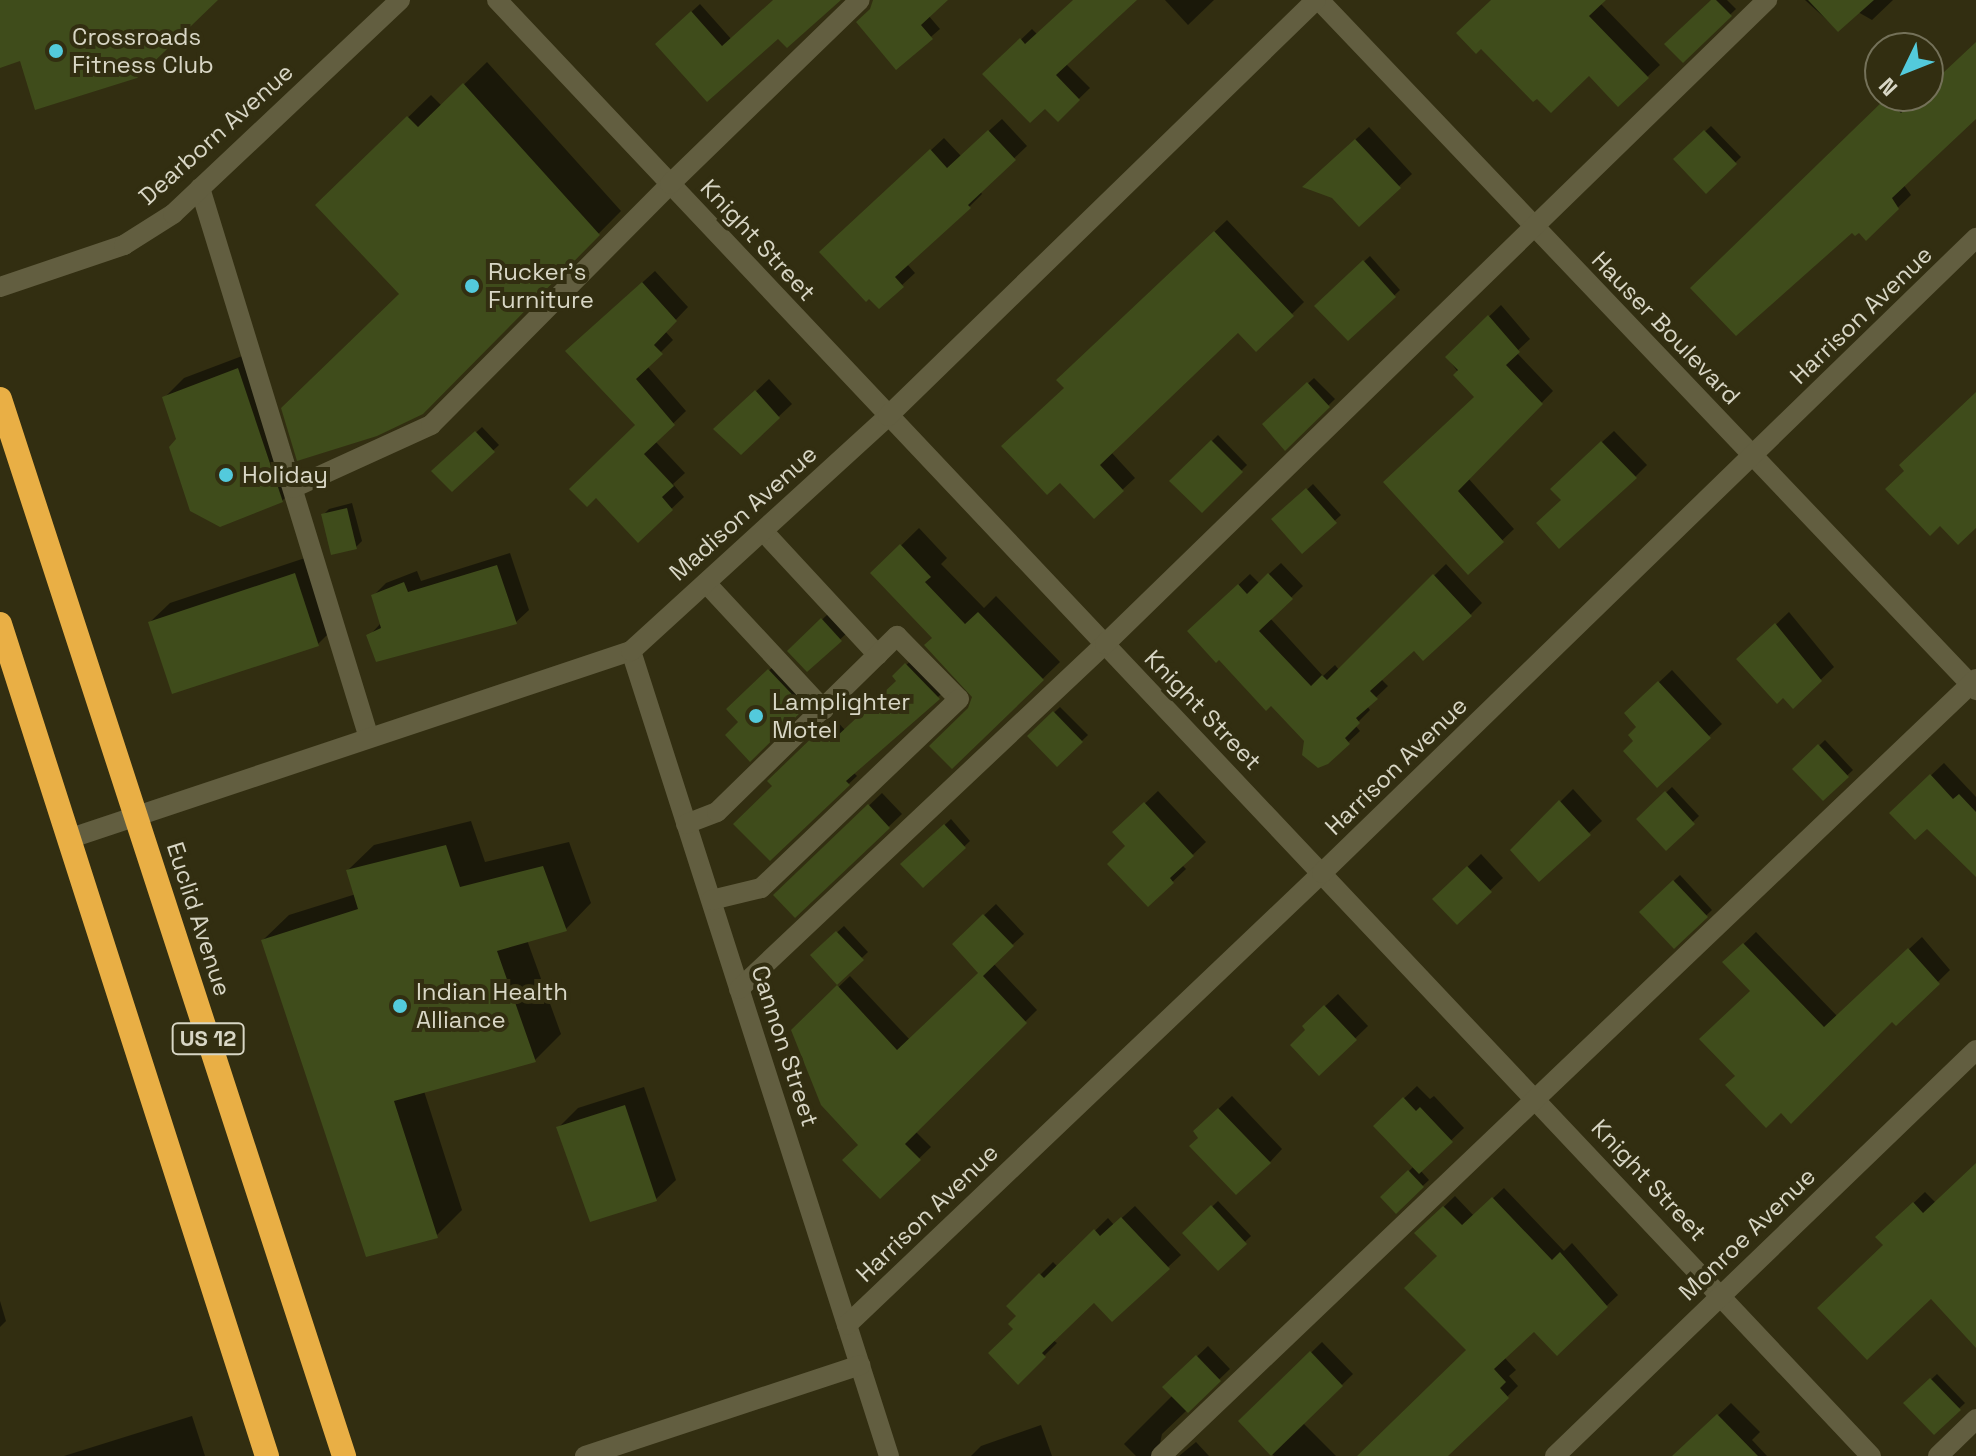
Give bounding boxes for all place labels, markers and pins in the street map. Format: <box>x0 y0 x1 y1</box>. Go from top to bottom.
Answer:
place label: Crossroads Fitness Club <box>72 23 214 79</box>
marker: Crossroads Fitness Club <box>47 42 65 60</box>
place label: Rucker's Furniture <box>488 258 594 314</box>
marker: Rucker's Furniture <box>463 277 481 295</box>
place label: Holiday <box>242 461 328 489</box>
marker: Holiday <box>217 466 235 484</box>
place label: Lamplighter Motel <box>772 688 910 744</box>
marker: Lamplighter Motel <box>747 707 765 725</box>
place label: Indian Health Alliance <box>416 978 568 1034</box>
marker: Indian Health Alliance <box>391 997 409 1015</box>

